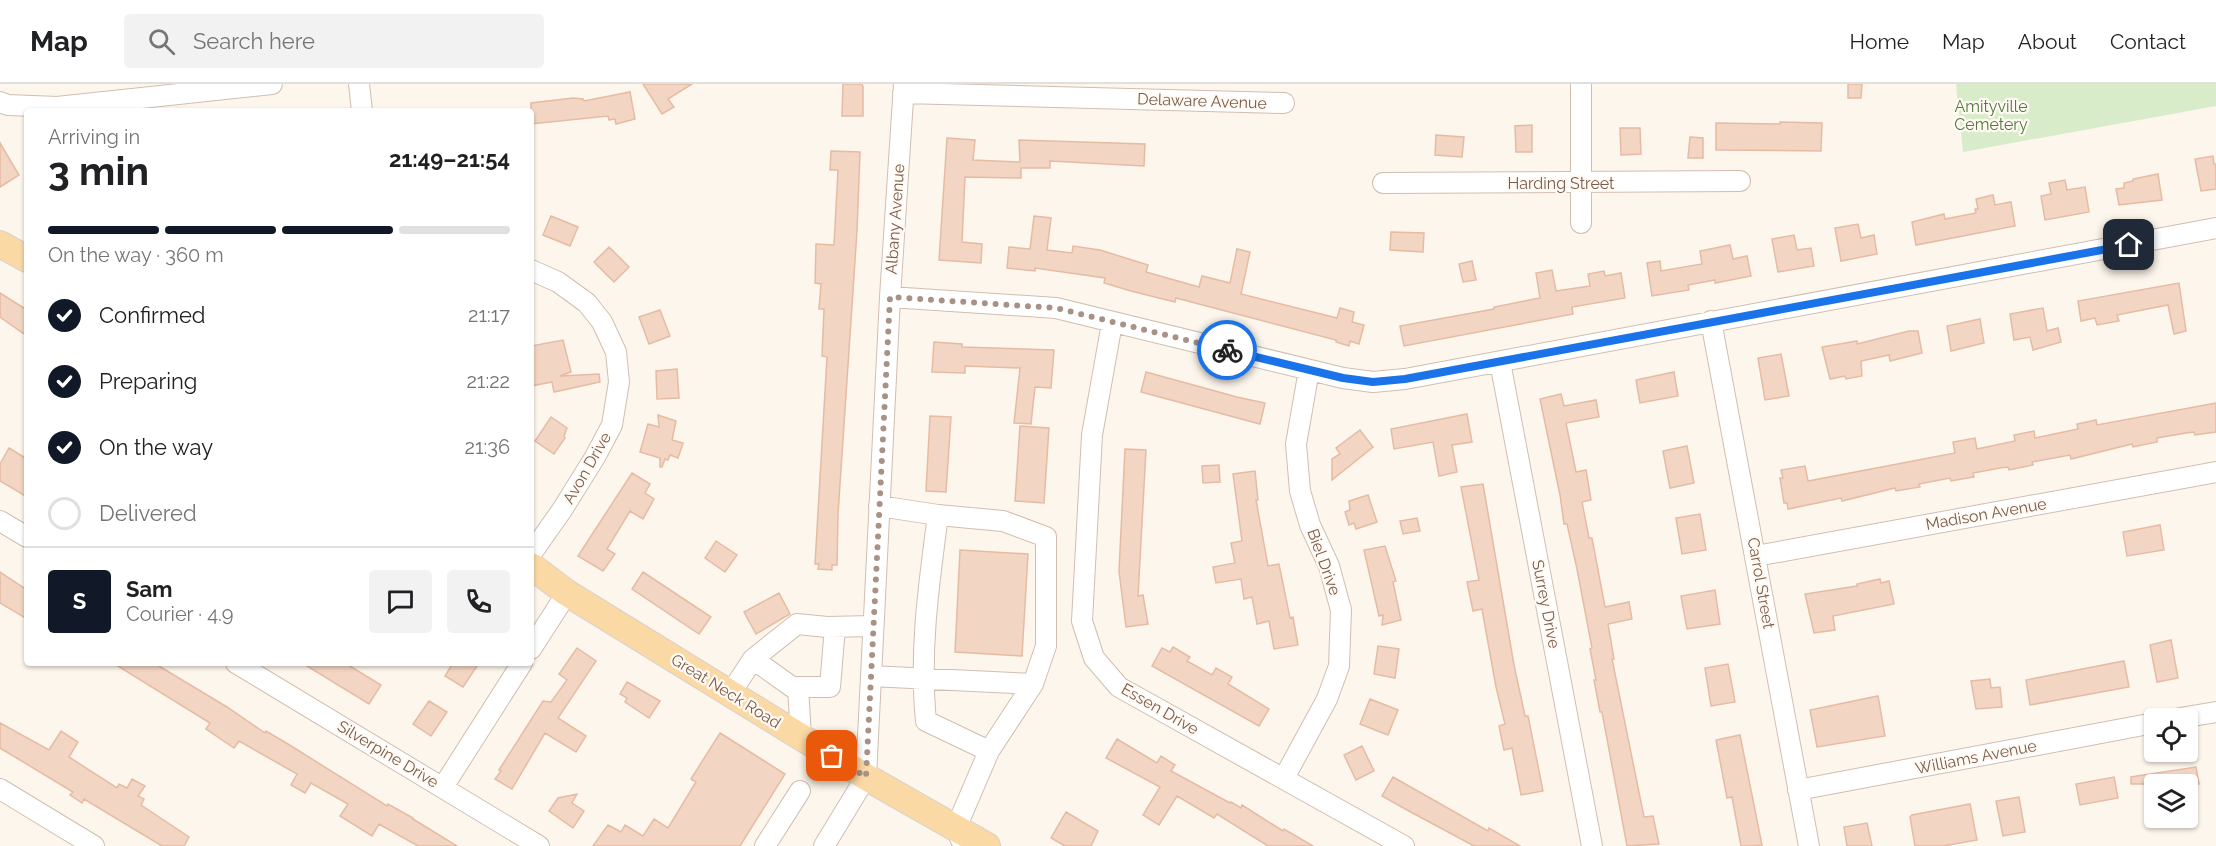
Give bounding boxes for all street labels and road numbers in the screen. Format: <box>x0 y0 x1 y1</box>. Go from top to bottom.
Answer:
street label: Delaware Avenue <box>1137 89 1267 113</box>
street label: Albany Avenue <box>882 163 908 275</box>
street label: Harding Street <box>1508 174 1615 193</box>
street label: Avon Drive <box>559 429 615 507</box>
street label: Madison Avenue <box>1924 494 2048 534</box>
street label: Biel Drive <box>1303 526 1345 598</box>
street label: Carrol Street <box>1744 536 1778 631</box>
street label: Surrey Drive <box>1528 558 1564 650</box>
street label: Great Neck Road <box>668 650 784 732</box>
street label: Essen Drive <box>1118 679 1202 739</box>
street label: Silverpine Drive <box>334 716 442 792</box>
street label: Williams Avenue <box>1914 736 2038 778</box>

